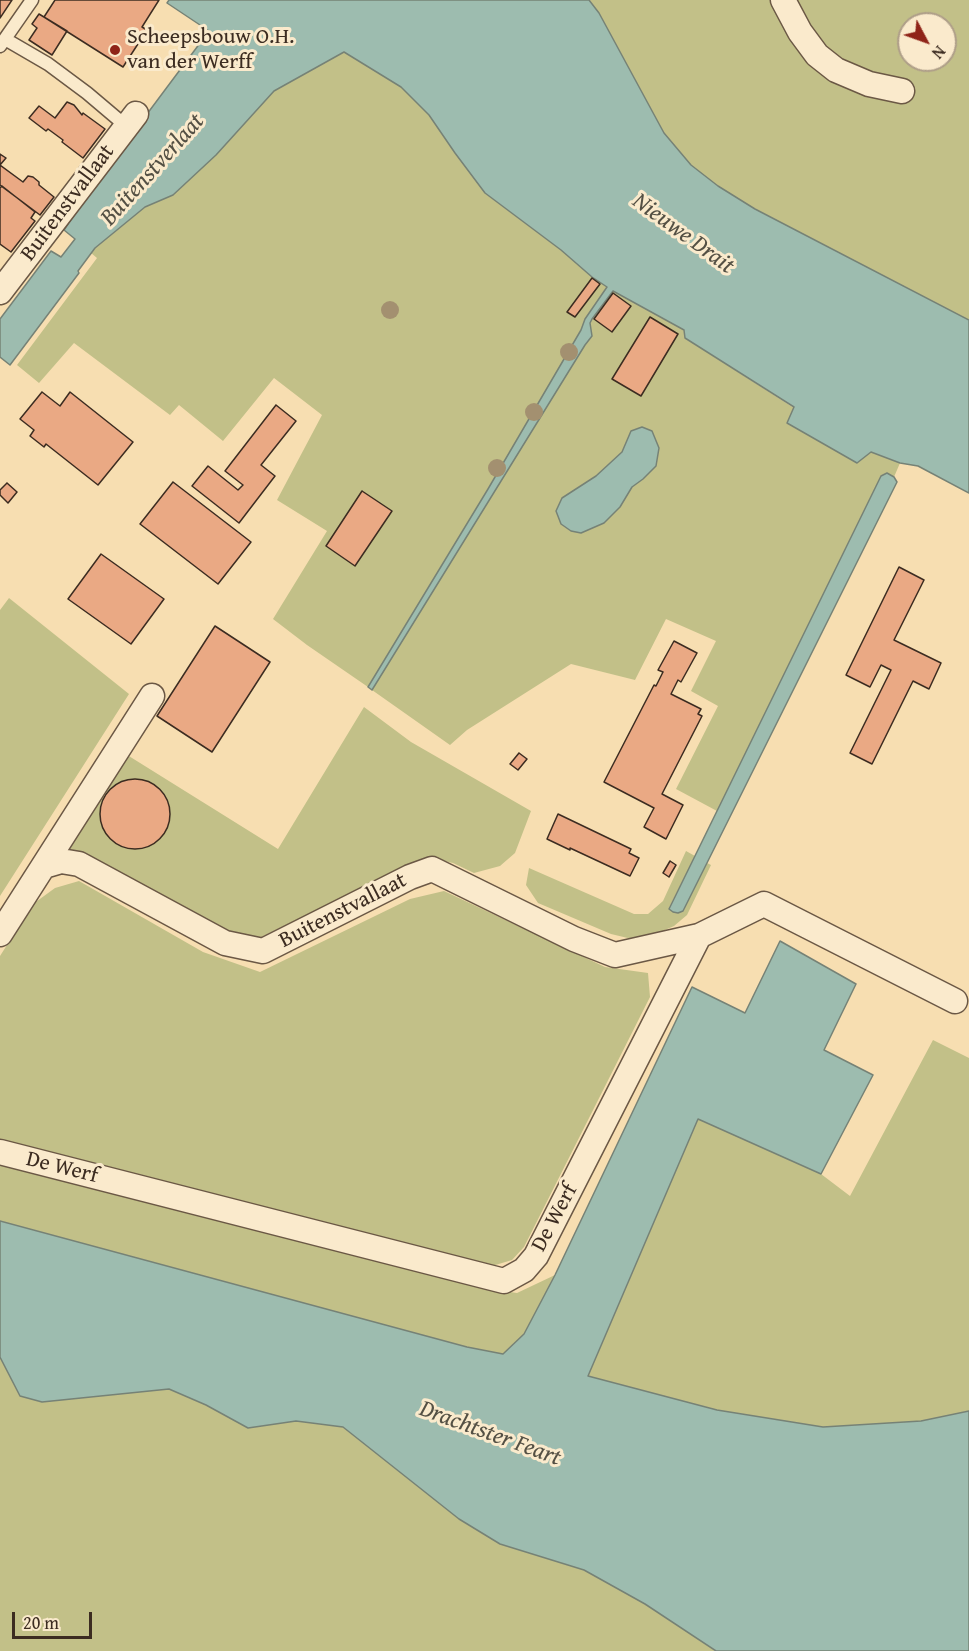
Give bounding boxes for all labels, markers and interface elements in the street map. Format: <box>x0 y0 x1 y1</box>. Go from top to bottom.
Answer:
north arrow <box>897 12 957 72</box>
place label: Scheepsbouw O.H. van der Werff <box>127 24 294 76</box>
text: N <box>927 41 952 64</box>
marker: Scheepsbouw O.H. van der Werff <box>108 43 122 57</box>
water label: Buitenstverlaat <box>95 108 211 232</box>
street label: Buitenstvallaat <box>16 139 120 267</box>
water label: Nieuwe Drait <box>626 187 740 281</box>
street label: Buitenstvallaat <box>275 868 411 954</box>
street label: De Werf <box>23 1146 101 1190</box>
street label: De Werf <box>526 1180 584 1256</box>
water label: Drachtster Feart <box>415 1395 565 1473</box>
scale bar <box>15 1600 94 1638</box>
text: 20 m <box>23 1609 59 1636</box>

